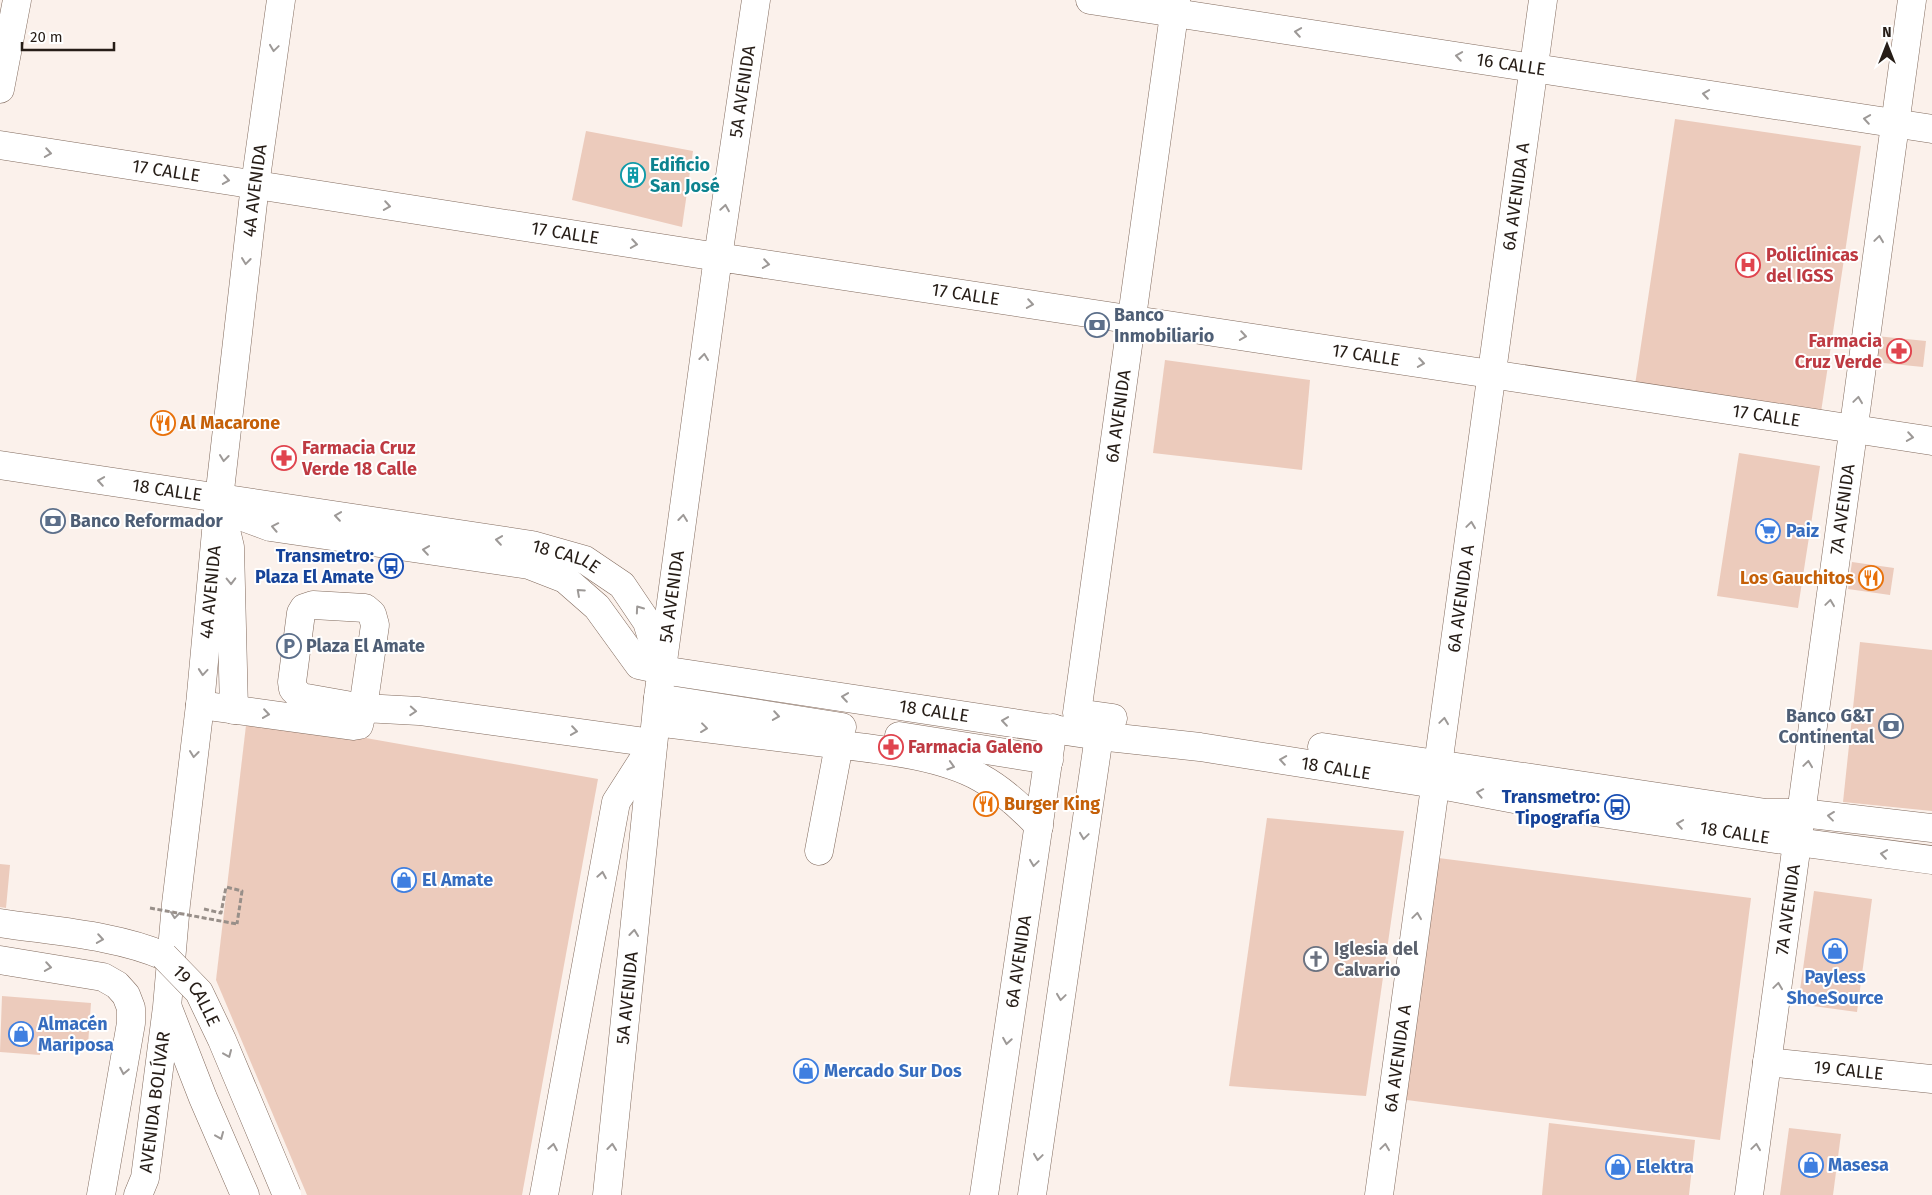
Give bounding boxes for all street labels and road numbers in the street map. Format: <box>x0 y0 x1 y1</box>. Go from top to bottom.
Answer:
street label: 5A AVENIDA <box>725 43 760 139</box>
street label: 16 CALLE <box>1475 48 1547 81</box>
street label: 6A AVENIDA A <box>1498 140 1534 252</box>
street label: 4A AVENIDA <box>238 142 272 238</box>
street label: 17 CALLE <box>130 155 202 187</box>
street label: 17 CALLE <box>530 217 601 249</box>
street label: 17 CALLE <box>930 278 1001 310</box>
street label: 17 CALLE <box>1330 339 1401 371</box>
street label: 6A AVENIDA <box>1101 368 1136 464</box>
street label: 17 CALLE <box>1731 400 1802 432</box>
street label: 7A AVENIDA <box>1825 462 1860 556</box>
street label: 18 CALLE <box>131 474 204 506</box>
street label: 18 CALLE <box>530 535 605 578</box>
street label: 6A AVENIDA A <box>1443 542 1479 654</box>
street label: 4A AVENIDA <box>195 544 226 640</box>
street label: 5A AVENIDA <box>655 548 689 644</box>
street label: 18 CALLE <box>898 695 971 727</box>
street label: 18 CALLE <box>1299 752 1372 785</box>
street label: 18 CALLE <box>1698 817 1771 849</box>
street label: 7A AVENIDA <box>1771 862 1805 957</box>
street label: 6A AVENIDA <box>1001 913 1036 1010</box>
street label: 5A AVENIDA <box>612 950 643 1046</box>
street label: 19 CALLE <box>168 961 225 1030</box>
street label: 6A AVENIDA A <box>1379 1002 1416 1114</box>
street label: AVENIDA BOLÍVAR <box>135 1030 175 1174</box>
street label: 19 CALLE <box>1813 1056 1885 1085</box>

